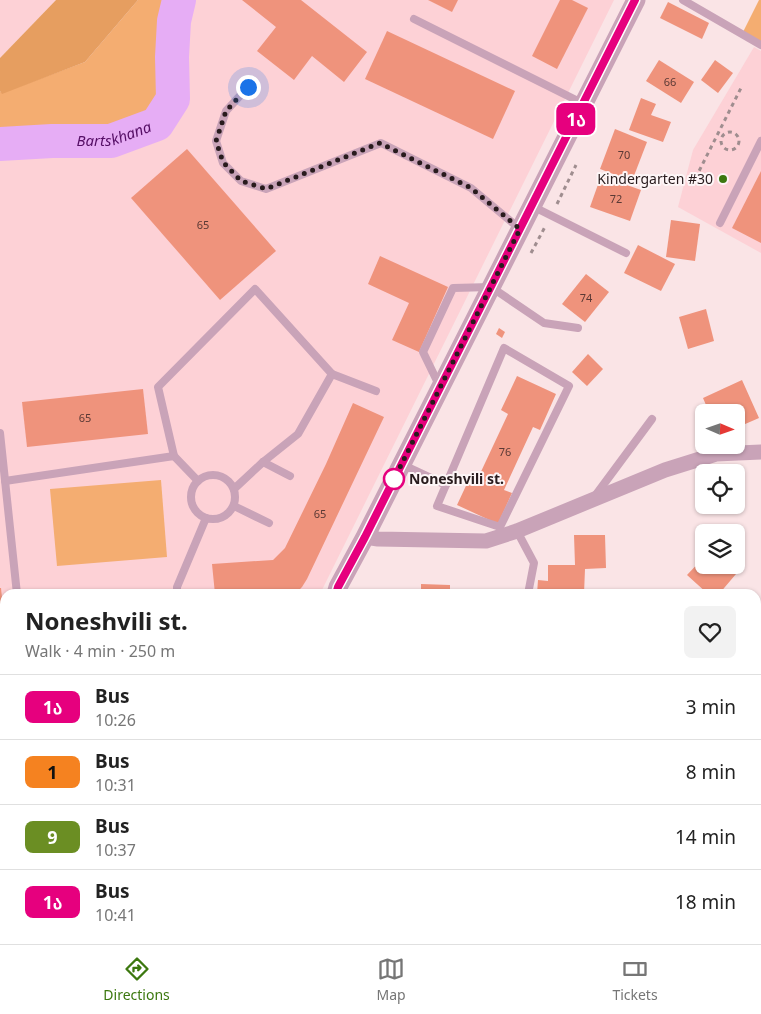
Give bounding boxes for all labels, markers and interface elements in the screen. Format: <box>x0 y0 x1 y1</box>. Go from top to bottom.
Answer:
house number: 66 <box>664 74 676 89</box>
your location <box>236 75 261 100</box>
line badge: 1ა <box>554 103 598 135</box>
text: 1ა <box>566 107 586 131</box>
water label: Bartskhana <box>76 116 154 150</box>
house number: 70 <box>618 147 630 162</box>
place label: Kindergarten #30 <box>597 169 713 188</box>
marker: Kindergarten #30 <box>717 173 729 185</box>
house number: 72 <box>610 191 622 206</box>
house number: 65 <box>197 217 209 232</box>
house number: 74 <box>580 290 593 305</box>
north arrow <box>695 404 745 454</box>
map controls <box>695 404 745 574</box>
house number: 65 <box>79 410 91 425</box>
house number: 76 <box>499 444 511 459</box>
button: locate <box>695 464 745 514</box>
marker: Noneshvili st. <box>383 468 405 490</box>
place label: Noneshvili st. <box>409 469 504 488</box>
house number: 65 <box>314 506 326 521</box>
button: layers <box>695 524 745 574</box>
text: Noneshvili st. <box>25 604 188 637</box>
button: heart <box>684 606 736 658</box>
text: Walk · 4 min · 250 m <box>25 640 175 662</box>
text: Bus <box>95 683 130 709</box>
text: 3 min <box>686 694 736 720</box>
text: 1ა <box>43 695 62 719</box>
text: 10:26 <box>95 709 136 731</box>
text: Bus <box>95 748 130 774</box>
text: 8 min <box>686 759 736 785</box>
text: 1 <box>47 760 58 784</box>
text: 10:31 <box>95 774 136 796</box>
text: Bus <box>95 813 130 839</box>
text: 14 min <box>675 824 736 850</box>
text: 9 <box>47 825 58 849</box>
text: 10:37 <box>95 839 136 861</box>
text: Bus <box>95 878 130 904</box>
text: 18 min <box>675 889 736 915</box>
text: 1ა <box>43 890 62 914</box>
text: 10:41 <box>95 904 136 926</box>
tab: Directions <box>103 955 170 1004</box>
tab: Map <box>377 955 406 1004</box>
tab: Tickets <box>612 955 658 1004</box>

